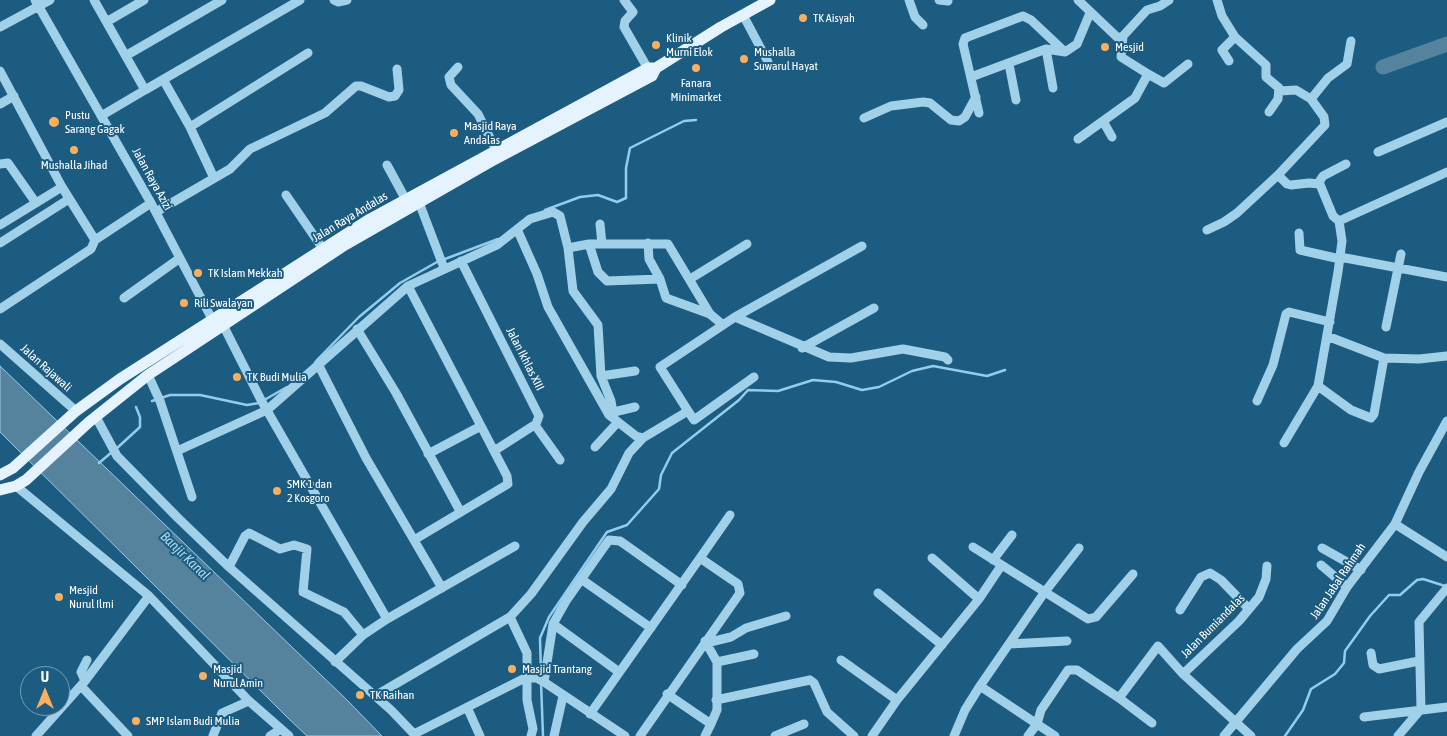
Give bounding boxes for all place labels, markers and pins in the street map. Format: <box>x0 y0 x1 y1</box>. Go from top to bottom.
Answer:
place label: TK Aisyah <box>813 11 855 25</box>
marker: TK Aisyah <box>797 12 809 24</box>
place label: Klinik Murni Elok <box>666 31 713 59</box>
marker: Klinik Murni Elok <box>650 39 662 51</box>
place label: Mesjid <box>1115 40 1144 54</box>
marker: Mesjid <box>1099 41 1111 53</box>
place label: Mushalla Suwarul Hayat <box>754 45 818 73</box>
marker: Mushalla Suwarul Hayat <box>738 53 750 65</box>
marker: Fanara Minimarket <box>690 62 702 74</box>
place label: Fanara Minimarket <box>670 76 722 104</box>
place label: Pustu Sarang Gagak <box>65 108 125 136</box>
marker: Pustu Sarang Gagak <box>47 115 61 129</box>
place label: Masjid Raya Andalas <box>464 119 517 147</box>
marker: Masjid Raya Andalas <box>448 127 460 139</box>
marker: Mushalla Jihad <box>68 144 80 156</box>
place label: Mushalla Jihad <box>41 158 107 172</box>
place label: TK Islam Mekkah <box>208 266 283 280</box>
marker: TK Islam Mekkah <box>192 267 204 279</box>
place label: Rili Swalayan <box>194 296 253 310</box>
marker: Rili Swalayan <box>178 297 190 309</box>
place label: TK Budi Mulia <box>247 370 307 384</box>
marker: TK Budi Mulia <box>231 371 243 383</box>
place label: SMK 1 dan 2 Kosgoro <box>287 477 332 505</box>
marker: SMK 1 dan 2 Kosgoro <box>271 485 283 497</box>
place label: Mesjid Nurul Ilmi <box>69 583 114 611</box>
marker: Mesjid Nurul Ilmi <box>53 591 65 603</box>
place label: Masjid Nurul Amin <box>213 662 263 690</box>
place label: Masjid Trantang <box>522 662 592 676</box>
marker: Masjid Trantang <box>506 663 518 675</box>
marker: Masjid Nurul Amin <box>197 670 209 682</box>
place label: TK Raihan <box>370 688 414 702</box>
marker: TK Raihan <box>354 689 366 701</box>
place label: SMP Islam Budi Mulia <box>146 714 240 728</box>
marker: SMP Islam Budi Mulia <box>130 715 142 727</box>

